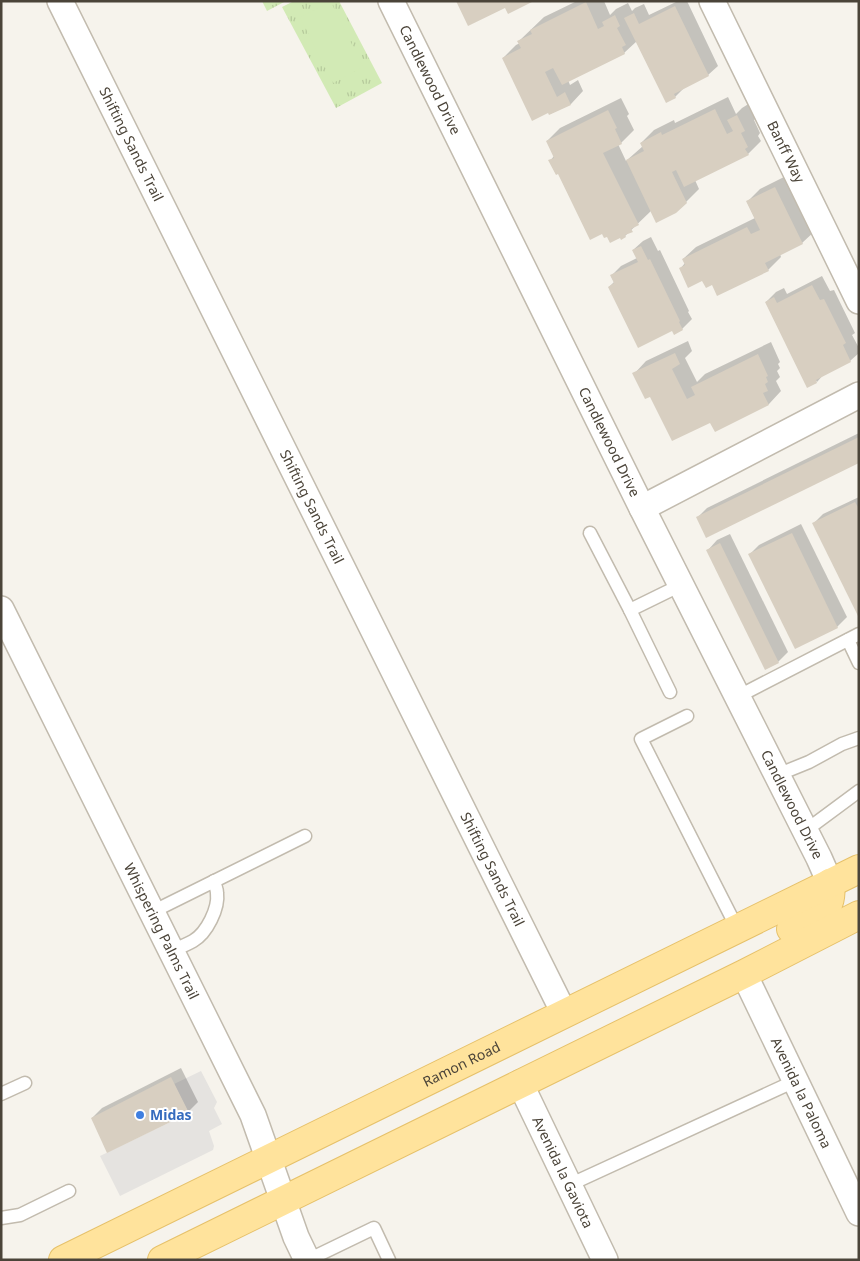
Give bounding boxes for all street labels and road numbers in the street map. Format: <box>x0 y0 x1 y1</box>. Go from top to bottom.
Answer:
street label: Candlewood Drive <box>395 22 466 138</box>
street label: Shifting Sands Trail <box>95 84 168 204</box>
street label: Banff Way <box>763 118 810 187</box>
street label: Candlewood Drive <box>575 384 645 500</box>
street label: Shifting Sands Trail <box>276 446 349 567</box>
street label: Candlewood Drive <box>757 746 828 862</box>
street label: Shifting Sands Trail <box>456 809 529 929</box>
street label: Whispering Palms Trail <box>120 860 204 1002</box>
street label: Avenida la Paloma <box>767 1034 836 1151</box>
street label: Ramon Road <box>419 1037 503 1091</box>
street label: Avenida la Gaviota <box>528 1113 598 1231</box>

